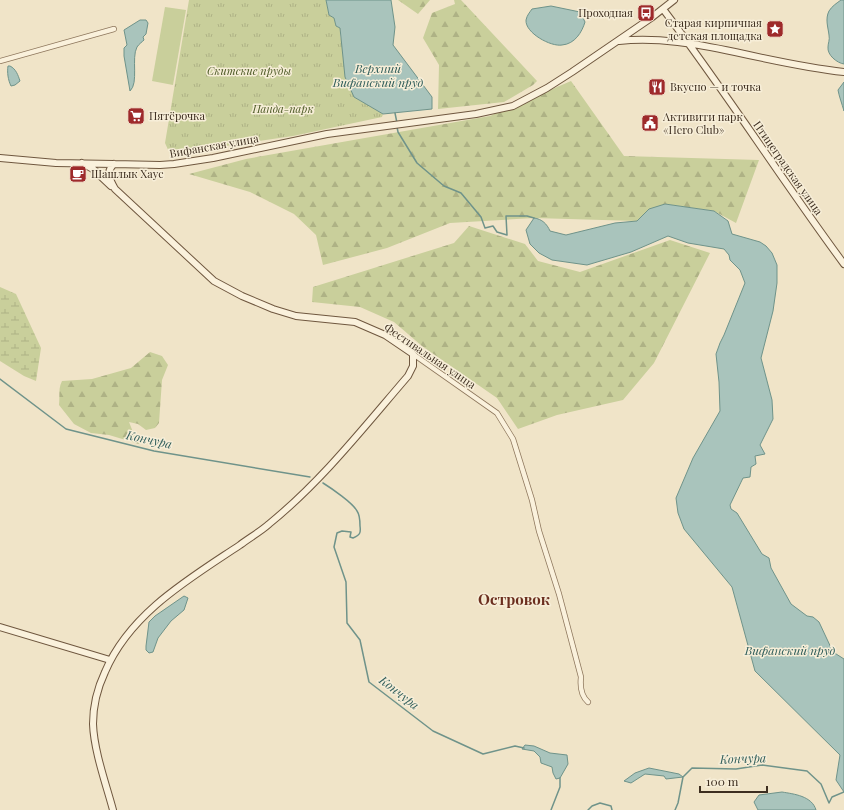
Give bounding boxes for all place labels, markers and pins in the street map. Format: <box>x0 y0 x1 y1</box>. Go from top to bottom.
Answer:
bus stop icon: Проходная <box>636 3 656 23</box>
place label: Проходная <box>578 5 633 20</box>
place label: Старая кирпичная детская площадка <box>665 15 763 43</box>
place icon: Старая кирпичная детская площадка <box>765 19 785 39</box>
restaurant icon: Вкусно — и точка <box>647 77 667 97</box>
place label: Вкусно — и точка <box>670 79 761 94</box>
supermarket icon: Пятёрочка <box>126 106 146 126</box>
place label: Пятёрочка <box>149 108 205 123</box>
place label: Активити парк «Hero Club» <box>662 109 743 137</box>
public building icon: Активити парк «Hero Club» <box>640 113 660 133</box>
cafe icon: Шашлык Хаус <box>68 164 88 184</box>
place label: Шашлык Хаус <box>91 166 163 181</box>

